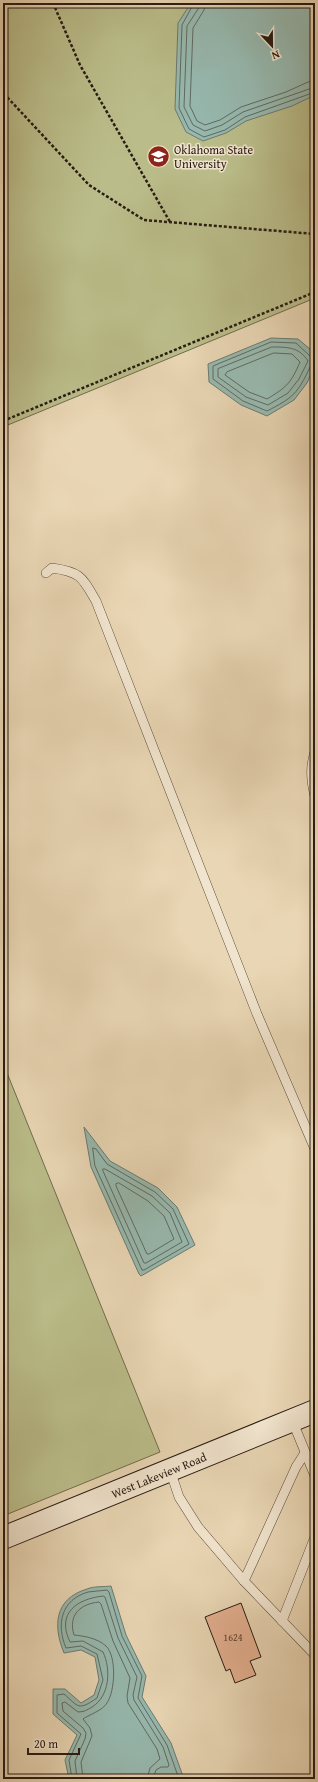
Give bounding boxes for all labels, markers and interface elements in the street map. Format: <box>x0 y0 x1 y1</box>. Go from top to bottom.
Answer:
north arrow <box>252 26 292 66</box>
text: N <box>269 46 282 64</box>
place label: Oklahoma State University <box>174 141 253 172</box>
school or university icon: Oklahoma State University <box>146 143 172 169</box>
street label: West Lakeview Road <box>108 1447 209 1502</box>
house number: 1624 <box>223 1630 243 1645</box>
scale bar <box>28 1730 79 1756</box>
text: 20 m <box>34 1735 58 1752</box>

